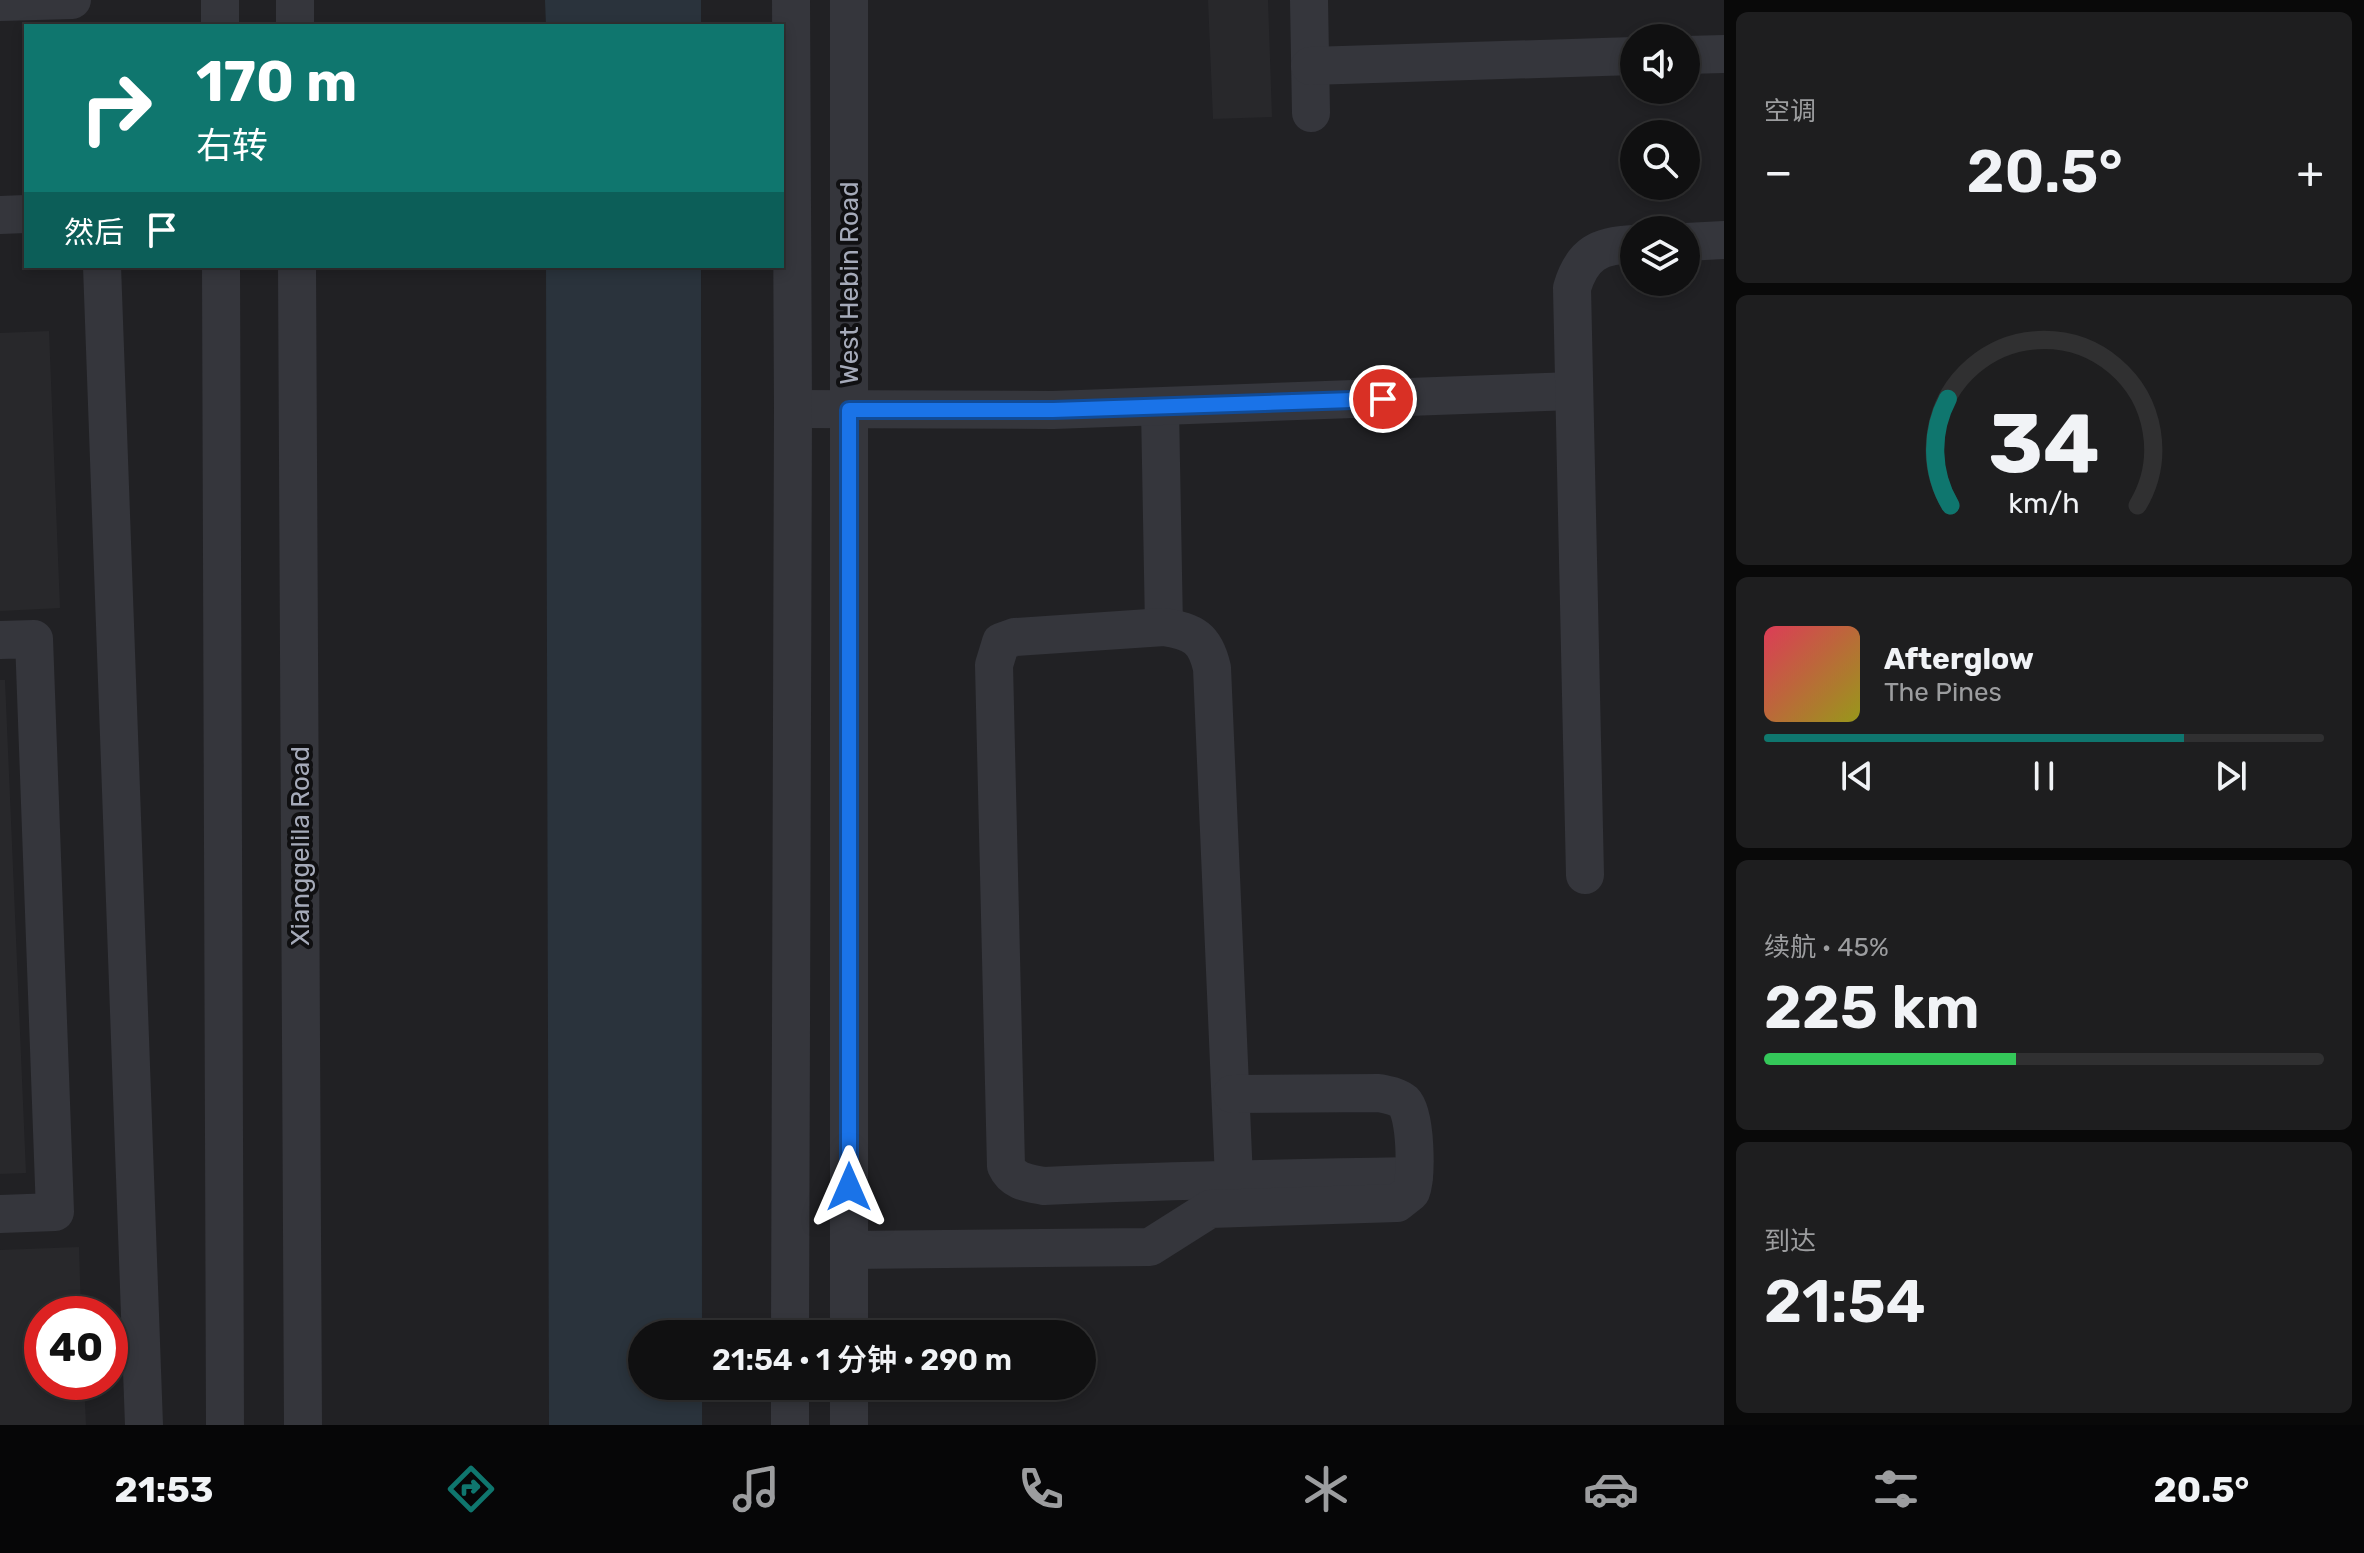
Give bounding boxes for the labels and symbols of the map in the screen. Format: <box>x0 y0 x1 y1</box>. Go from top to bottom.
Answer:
street label: West Hebin Road <box>834 181 865 385</box>
pin <box>1349 365 1417 433</box>
street label: Xianggelila Road <box>285 746 316 946</box>
position arrow <box>807 1145 891 1229</box>
speed limit sign: 40 <box>24 1296 128 1400</box>

